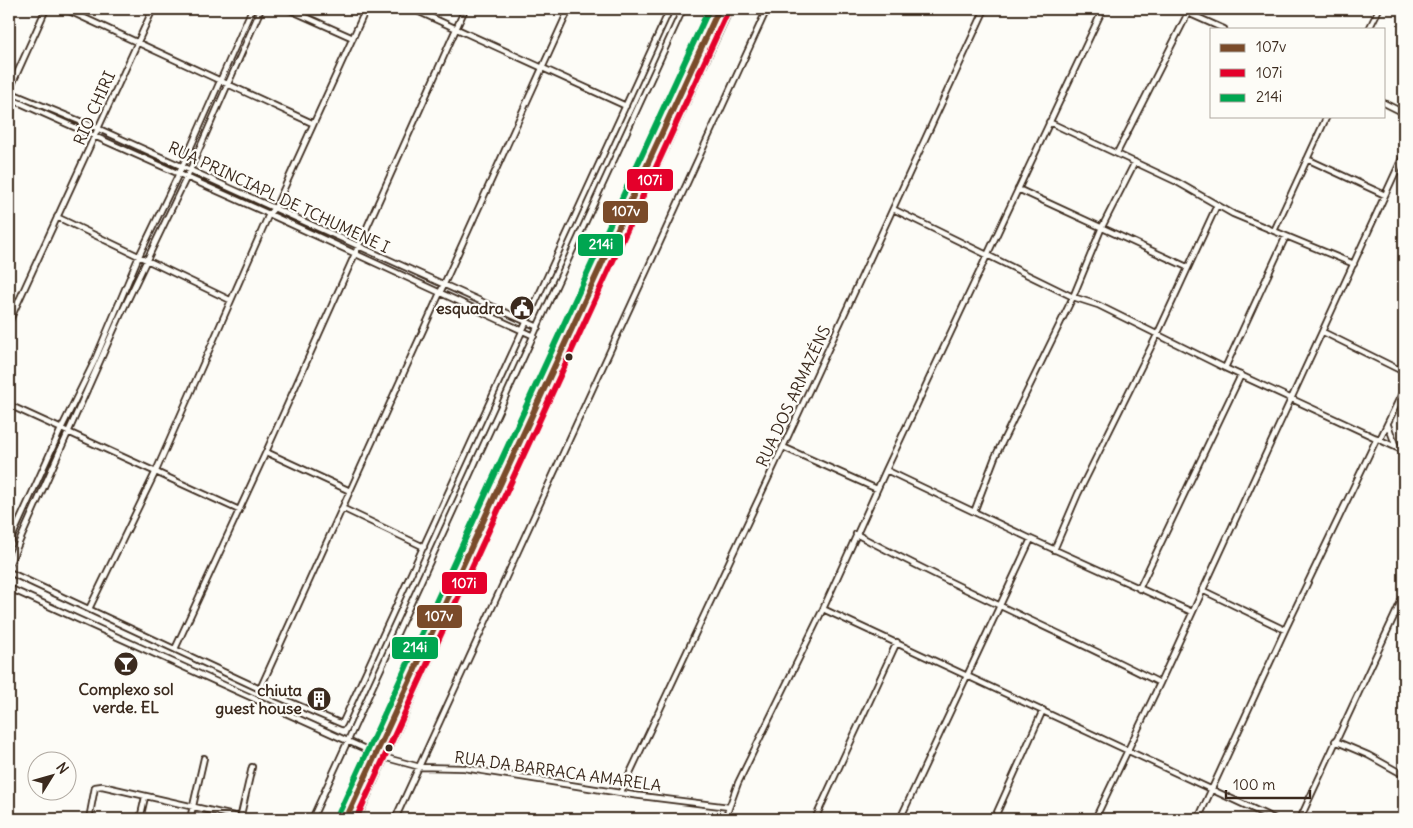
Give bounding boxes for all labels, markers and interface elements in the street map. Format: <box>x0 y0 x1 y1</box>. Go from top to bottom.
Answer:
legend <box>1210 28 1386 118</box>
text: 107v <box>1256 37 1286 56</box>
text: 107i <box>1256 63 1282 82</box>
street label: RIO CHIRI <box>69 68 119 148</box>
text: 214i <box>1256 87 1282 106</box>
street label: RUA PRINCIAPL DE TCHUMENE I <box>165 137 393 257</box>
line badge: 107i <box>626 168 674 192</box>
text: 107i <box>638 171 662 189</box>
line badge: 107v <box>602 200 649 224</box>
text: 107v <box>612 202 640 220</box>
line badge: 214i <box>577 233 624 257</box>
text: 214i <box>589 235 613 253</box>
public building icon: esquadra <box>509 295 535 321</box>
place label: esquadra <box>436 298 504 319</box>
street label: RUA DOS ARMAZÉNS <box>751 322 835 470</box>
unlabelled marker <box>564 352 574 362</box>
line badge: 107i <box>441 571 488 595</box>
text: 107i <box>452 574 476 592</box>
line badge: 107v <box>416 604 463 629</box>
text: 107v <box>425 607 453 625</box>
line badge: 214i <box>391 636 439 660</box>
text: 214i <box>403 638 427 656</box>
bar icon: Complexo sol verde. EL <box>113 651 139 677</box>
place label: Complexo sol verde. EL <box>79 679 173 717</box>
place label: chiuta guest house <box>215 680 302 719</box>
building icon: chiuta guest house <box>306 686 332 712</box>
unlabelled marker <box>384 743 394 753</box>
street label: RUA DA BARRACA AMARELA <box>453 747 663 795</box>
north arrow <box>28 750 78 800</box>
text: N <box>52 759 72 777</box>
scale bar <box>1226 768 1309 800</box>
text: 100 m <box>1233 775 1275 794</box>

